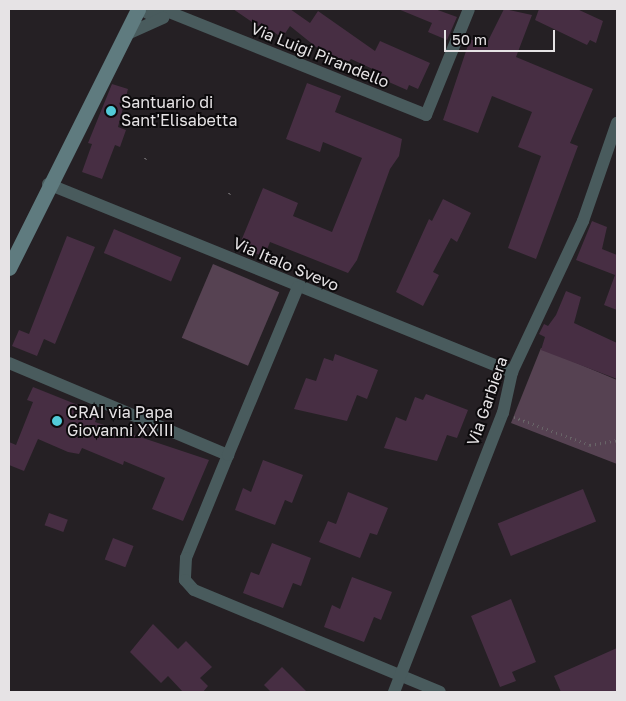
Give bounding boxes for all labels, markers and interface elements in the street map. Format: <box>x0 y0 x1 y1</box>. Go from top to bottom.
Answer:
street label: Via Luigi Pirandello <box>248 18 392 92</box>
scale bar <box>446 20 557 52</box>
text: 50 m <box>452 30 487 48</box>
place label: Santuario di Sant'Elisabetta <box>121 92 238 130</box>
marker: Santuario di Sant'Elisabetta <box>105 105 117 117</box>
street label: Via Italo Svevo <box>230 233 342 295</box>
street label: Via Garbiera <box>463 354 511 448</box>
place label: CRAI via Papa Giovanni XXIII <box>67 402 174 440</box>
marker: CRAI via Papa Giovanni XXIII <box>51 415 63 427</box>

